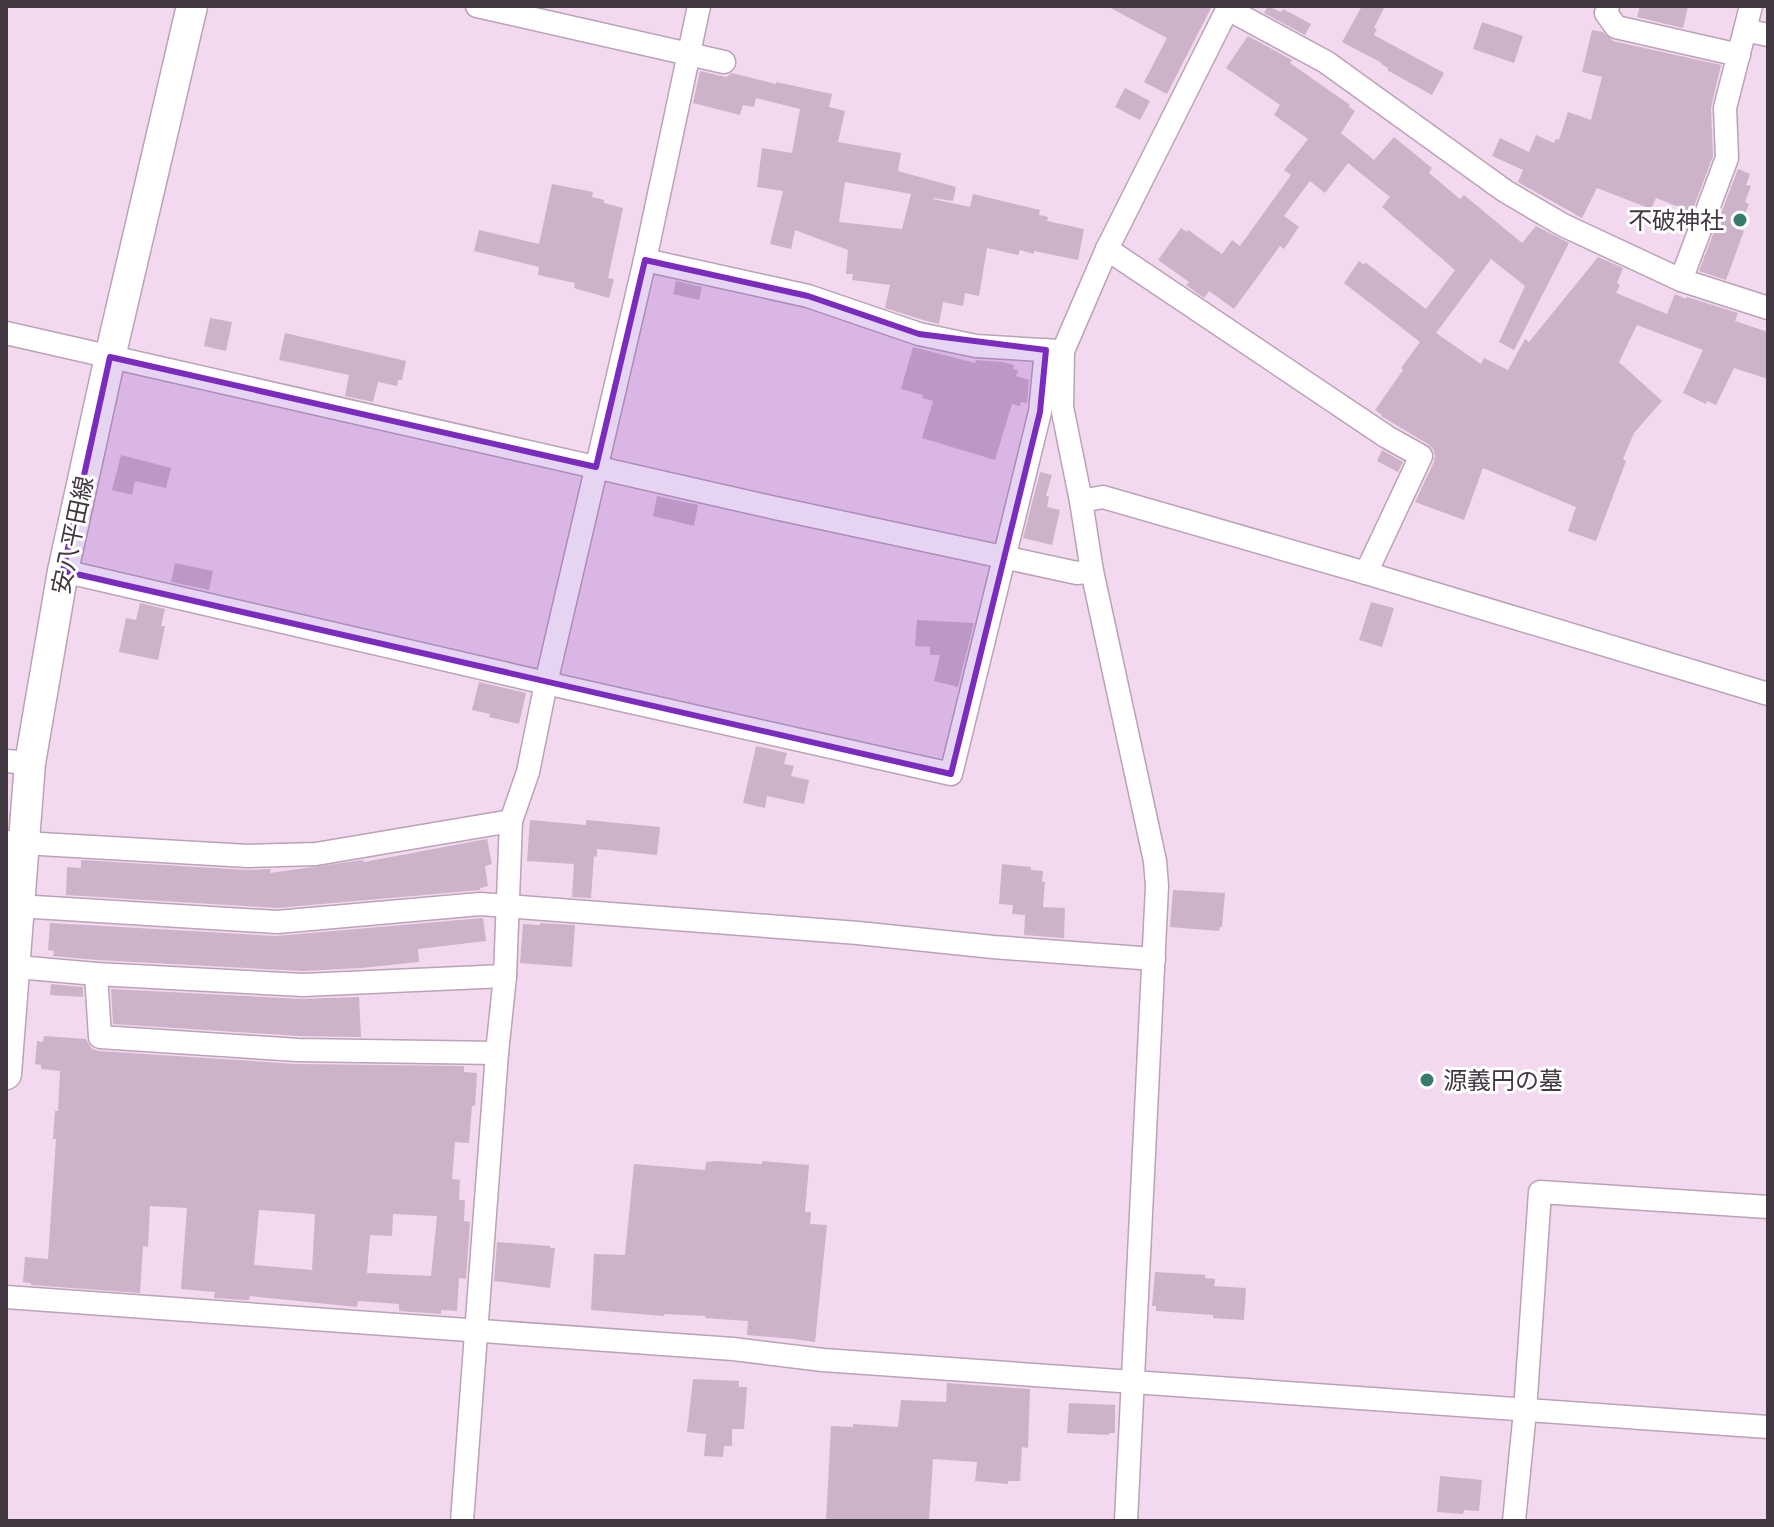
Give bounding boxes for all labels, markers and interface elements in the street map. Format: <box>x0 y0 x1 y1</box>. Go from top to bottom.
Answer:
place label: 不破神社 <box>1628 204 1724 236</box>
marker: 不破神社 <box>1731 211 1749 229</box>
street label: 安八平田線 <box>44 473 100 597</box>
place label: 源義円の墓 <box>1443 1064 1563 1096</box>
marker: 源義円の墓 <box>1418 1071 1436 1089</box>

